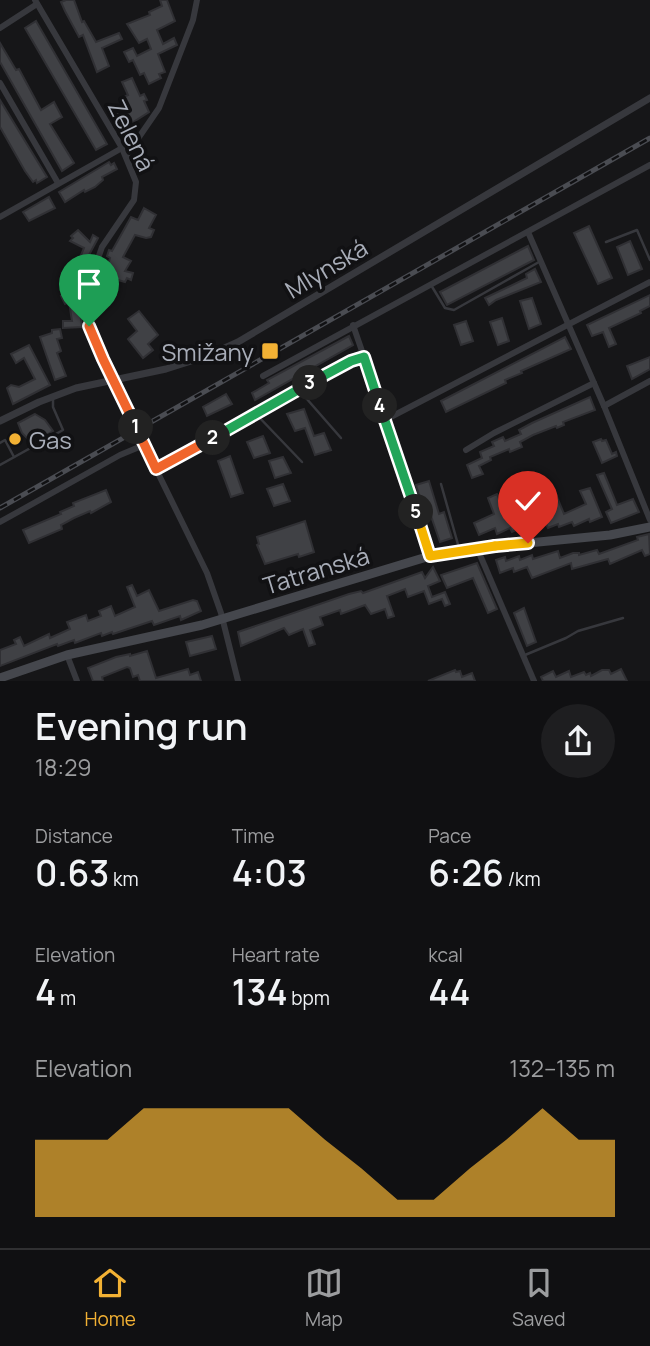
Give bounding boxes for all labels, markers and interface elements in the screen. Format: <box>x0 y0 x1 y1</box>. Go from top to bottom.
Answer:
street label: Zelená <box>101 94 163 176</box>
street label: Mlynská <box>279 231 373 305</box>
pin <box>59 254 119 326</box>
icon: arrive <box>70 265 108 303</box>
place label: Smižany <box>161 335 254 368</box>
marker: Smižany <box>260 341 280 361</box>
pin: 3 <box>292 366 328 400</box>
text: 3 <box>304 369 315 395</box>
pin: 4 <box>362 388 398 424</box>
text: 4 <box>374 392 385 418</box>
pin: 1 <box>118 410 154 444</box>
text: 1 <box>131 413 140 439</box>
pin: 2 <box>196 420 230 456</box>
place label: Gas <box>29 423 72 456</box>
text: 2 <box>207 424 218 450</box>
marker: Gas <box>7 431 23 447</box>
pin <box>498 471 558 543</box>
icon: check <box>509 482 547 520</box>
pin: 5 <box>398 494 434 530</box>
text: 5 <box>410 498 421 524</box>
street label: Tatranská <box>259 538 373 602</box>
text: Evening run <box>35 699 248 751</box>
button: share <box>541 704 615 778</box>
text: 18:29 <box>35 751 92 783</box>
text: Distance <box>35 823 113 849</box>
text: Time <box>232 823 275 849</box>
text: Pace <box>428 823 471 849</box>
text: 0.63 <box>35 849 109 897</box>
text: 4:03 <box>232 849 307 897</box>
text: 6:26 <box>428 849 504 897</box>
text: km <box>109 866 139 892</box>
text: /km <box>504 866 541 892</box>
text: Elevation <box>35 942 115 968</box>
text: Heart rate <box>232 942 320 968</box>
text: kcal <box>428 942 463 968</box>
text: 4 <box>35 968 56 1016</box>
text: 134 <box>232 968 288 1016</box>
text: 44 <box>428 968 470 1016</box>
text: m <box>56 985 76 1011</box>
text: bpm <box>288 985 330 1011</box>
text: Elevation <box>35 1052 132 1084</box>
text: 132–135 m <box>509 1052 615 1084</box>
tab: Home <box>85 1264 136 1332</box>
tab: Map <box>305 1264 343 1332</box>
tab: Saved <box>512 1264 565 1332</box>

